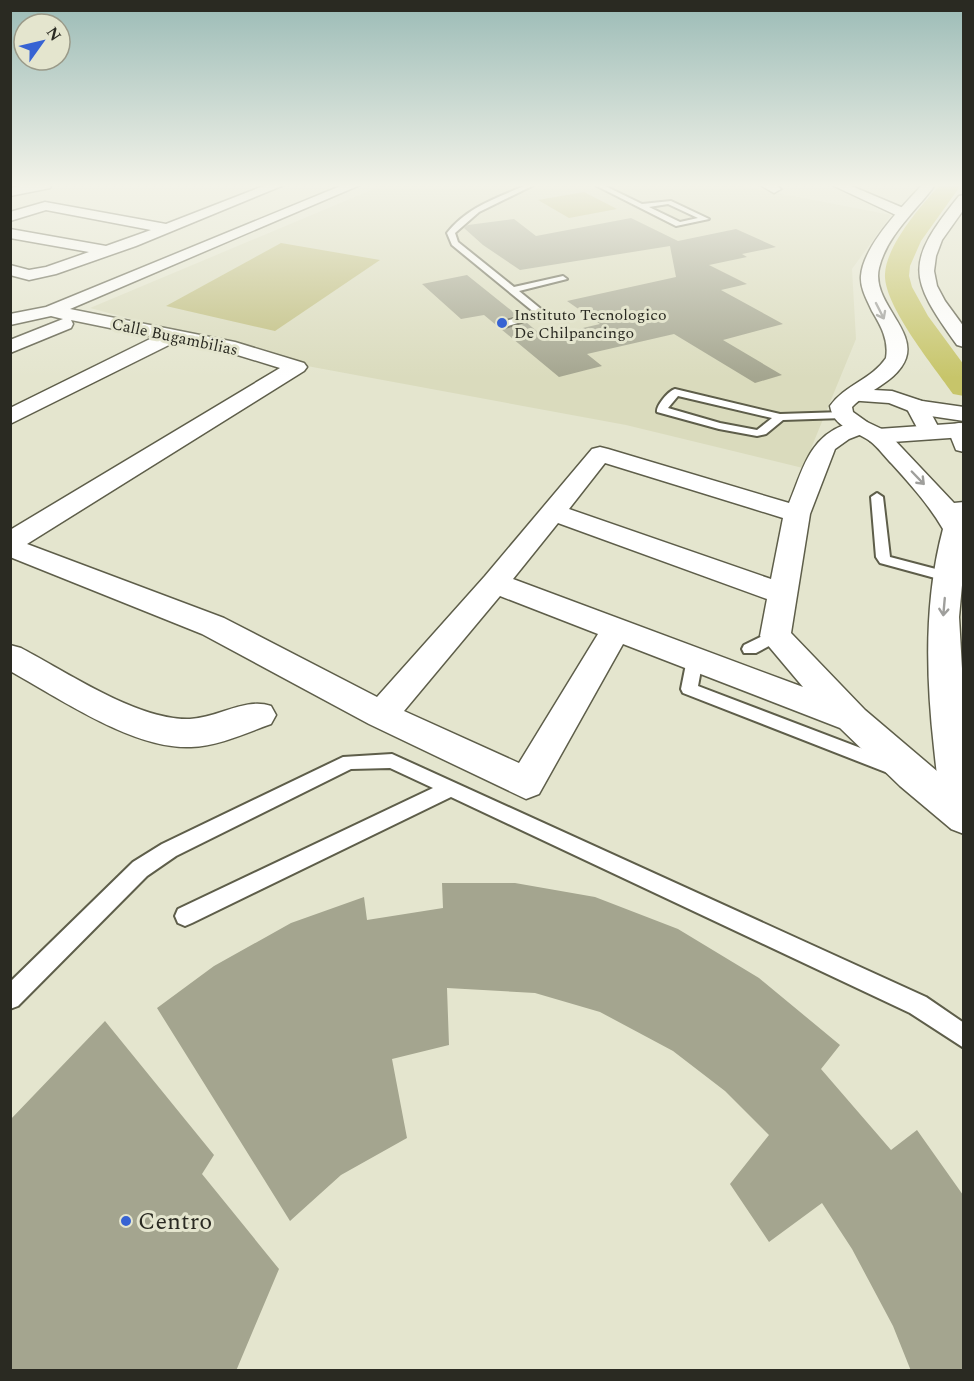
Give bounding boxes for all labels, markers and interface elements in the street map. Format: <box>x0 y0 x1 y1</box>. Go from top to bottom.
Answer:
north arrow <box>12 12 72 72</box>
text: N <box>40 22 67 46</box>
one-way arrow <box>874 302 886 319</box>
place label: Instituto Tecnologico De Chilpancingo <box>514 303 667 345</box>
street label: Calle Bugambilias <box>109 312 240 362</box>
marker: Instituto Tecnologico De Chilpancingo <box>495 316 509 330</box>
one-way arrow <box>911 471 926 486</box>
one-way arrow <box>938 596 949 616</box>
place label: Centro <box>138 1204 212 1240</box>
marker: Centro <box>119 1214 133 1228</box>

